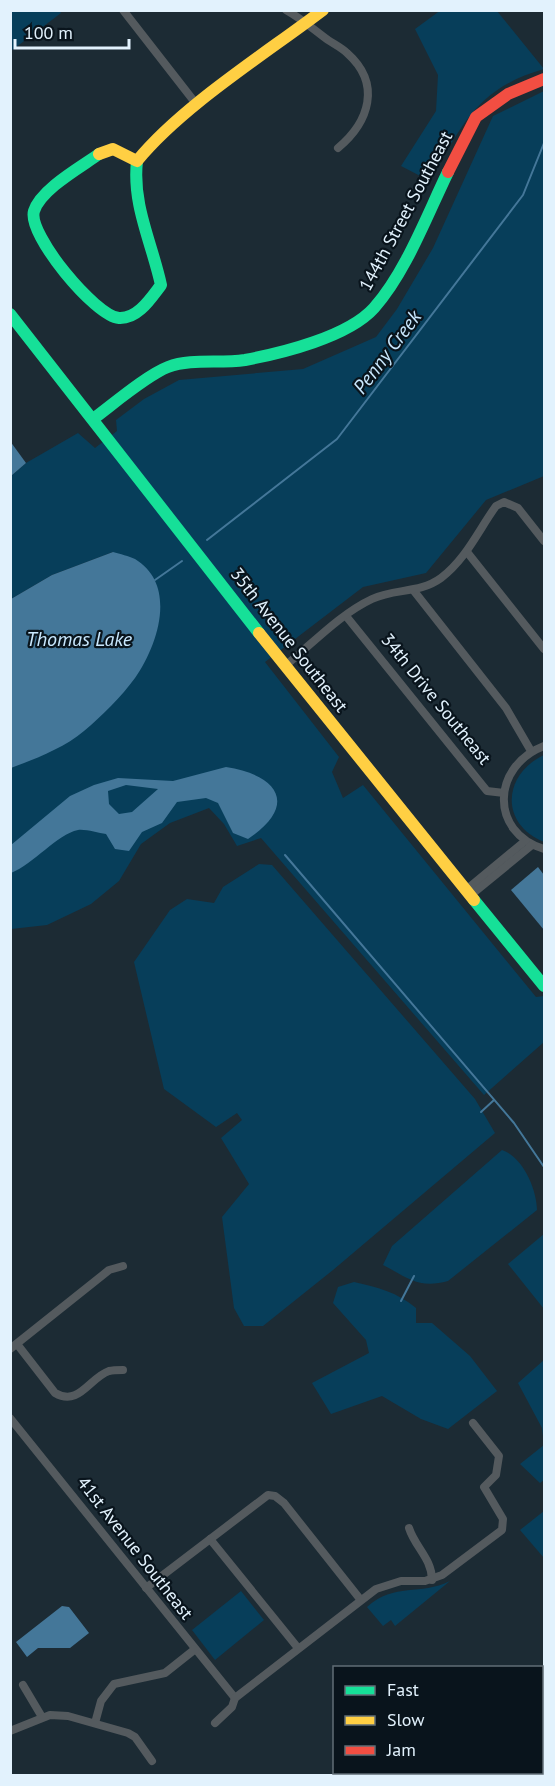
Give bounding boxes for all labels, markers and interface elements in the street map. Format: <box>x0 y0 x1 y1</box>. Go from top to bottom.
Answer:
scale bar <box>15 12 129 50</box>
text: 100 m <box>24 21 73 44</box>
street label: 144th Street Southeast <box>354 127 457 295</box>
water label: Penny Creek <box>347 304 428 399</box>
street label: 35th Avenue Southeast <box>226 563 353 717</box>
water label: Thomas Lake <box>26 626 133 652</box>
street label: 34th Drive Southeast <box>376 628 496 769</box>
street label: 41st Avenue Southeast <box>72 1472 198 1624</box>
legend <box>333 1666 543 1774</box>
text: Fast <box>387 1678 419 1701</box>
text: Slow <box>387 1708 425 1731</box>
text: Jam <box>386 1738 416 1761</box>

